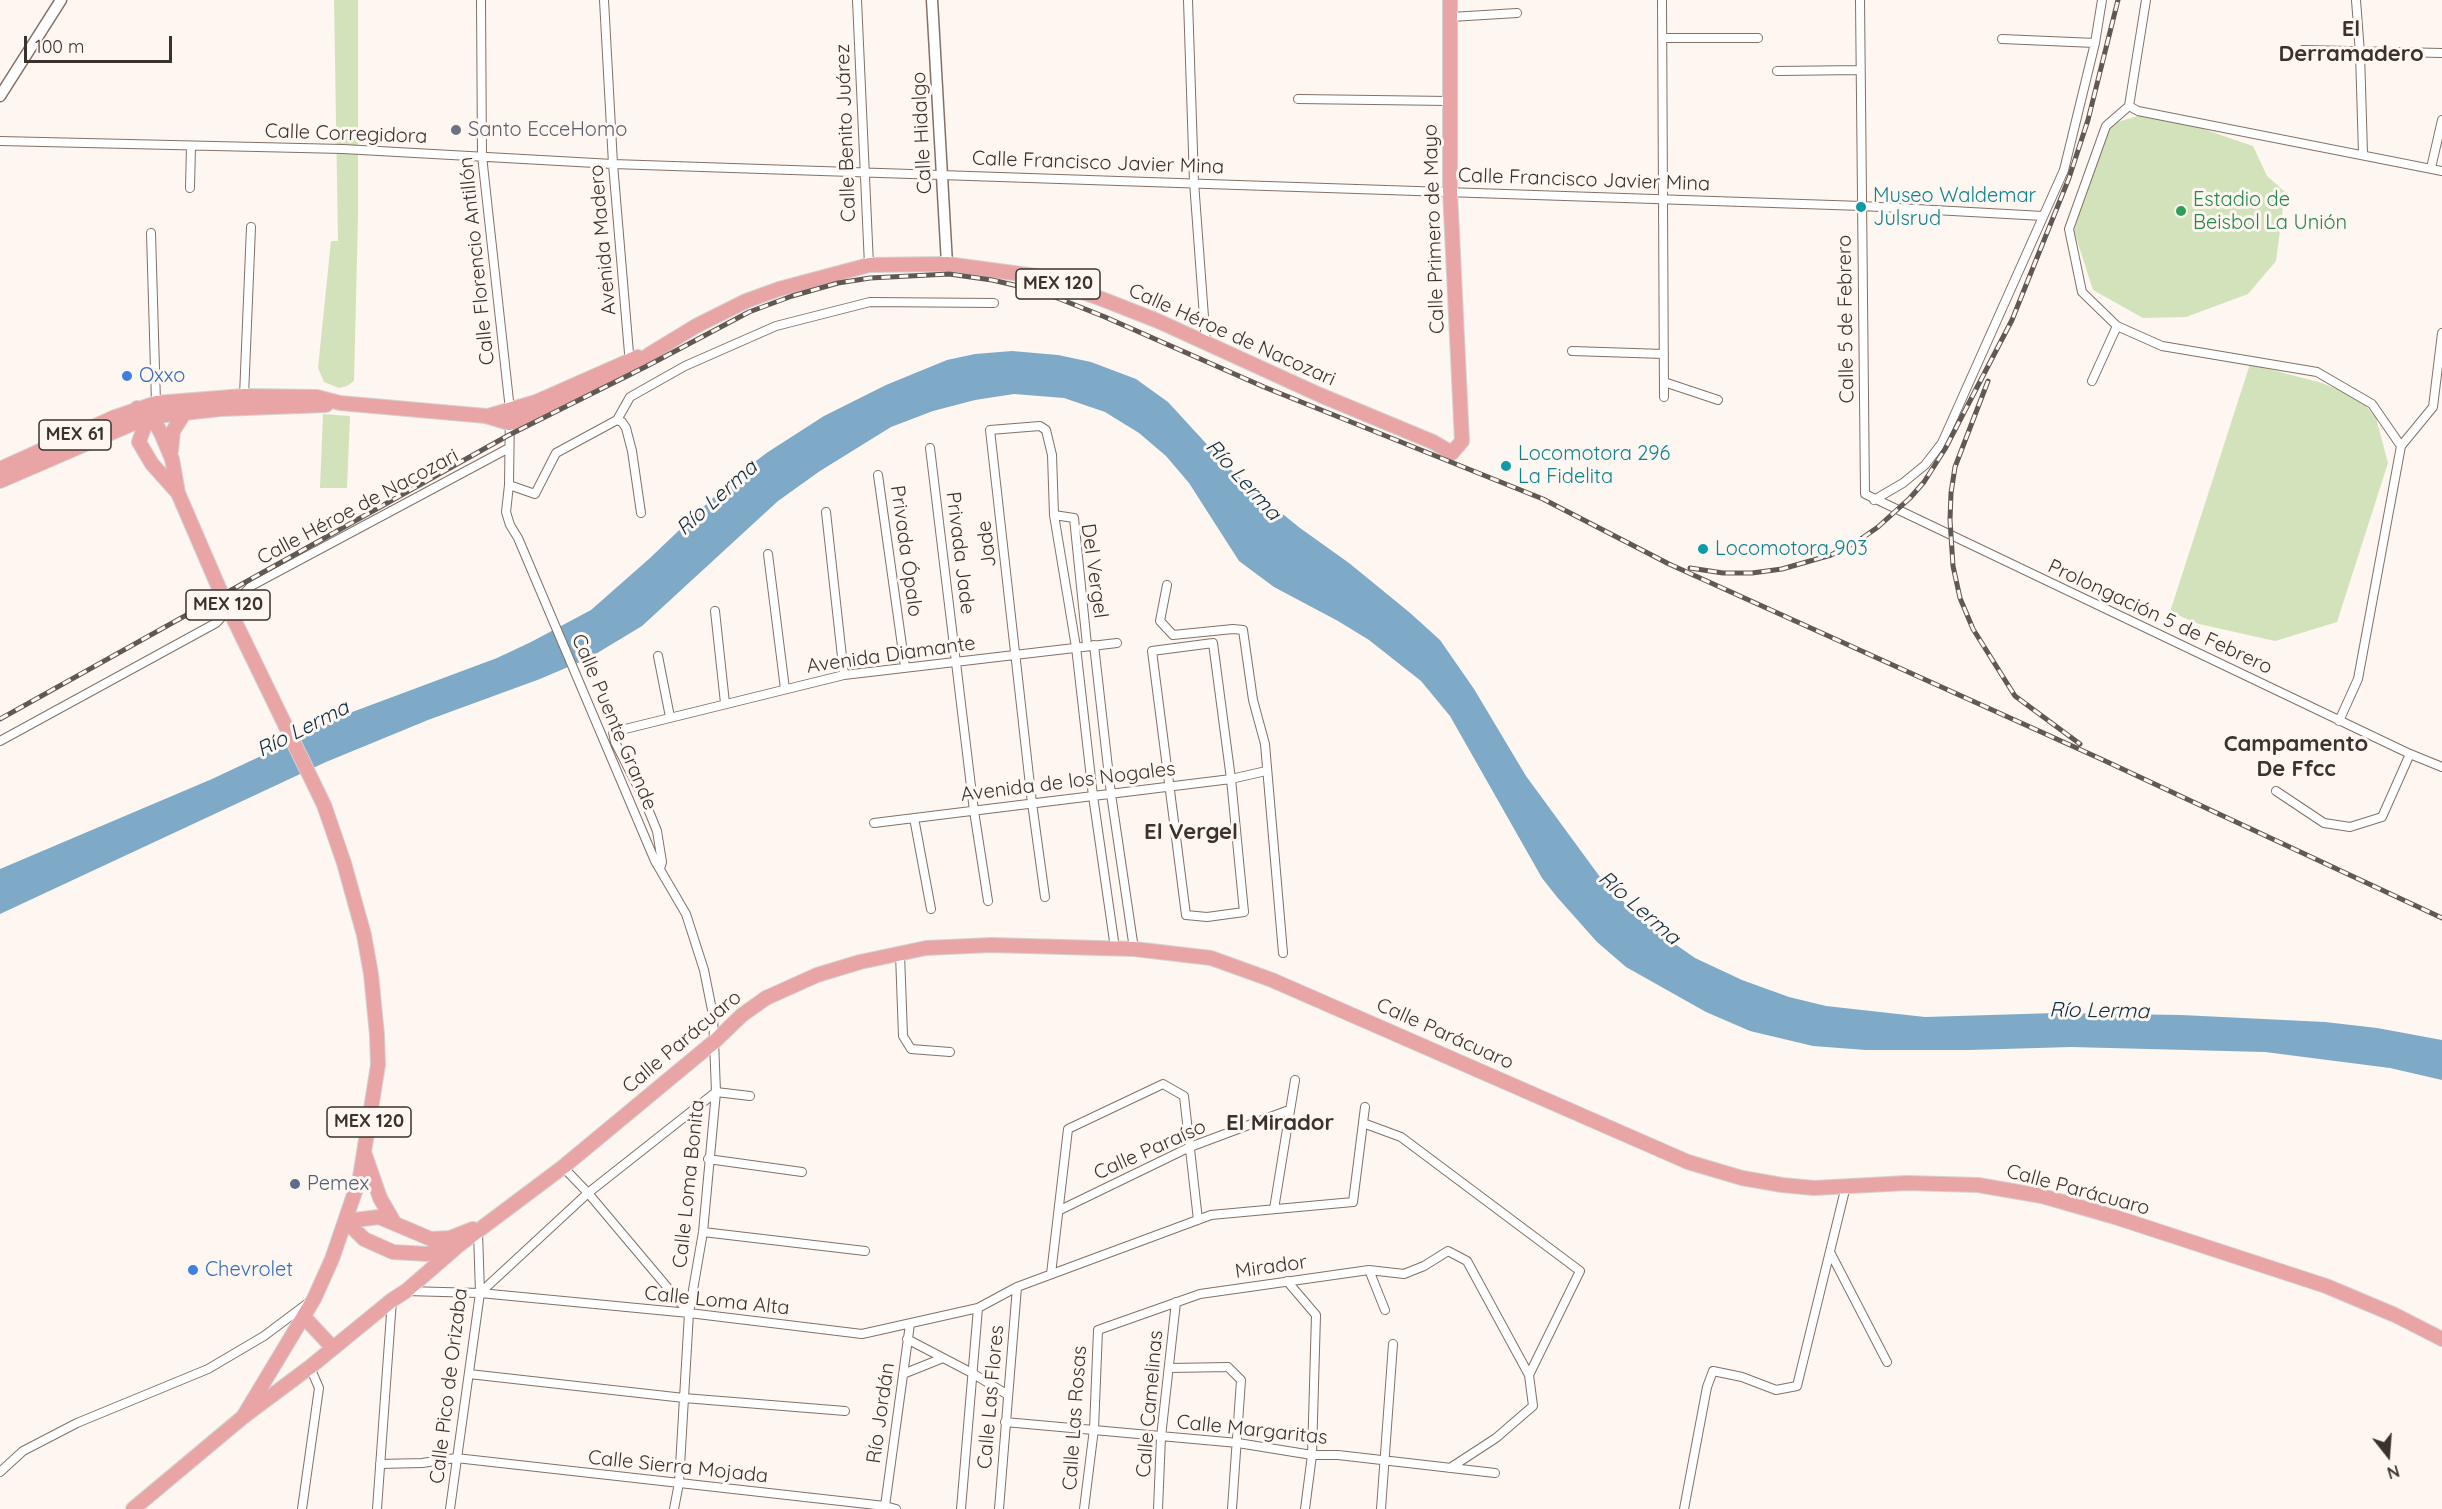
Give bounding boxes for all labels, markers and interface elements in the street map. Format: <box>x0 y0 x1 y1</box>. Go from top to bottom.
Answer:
district label: El Derramadero <box>2278 16 2424 68</box>
scale bar <box>27 24 176 62</box>
text: 100 m <box>35 35 84 58</box>
street label: Calle Benito Juárez <box>831 43 861 223</box>
street label: Calle Hidalgo <box>907 71 937 195</box>
place label: Santo EcceHomo <box>468 118 627 142</box>
street label: Calle Corregidora <box>264 119 428 149</box>
marker: Santo EcceHomo <box>449 123 463 137</box>
street label: Calle Primero de Mayo <box>1418 124 1450 334</box>
street label: Calle Francisco Javier Mina <box>972 147 1224 179</box>
street label: Calle Florencio Antillón <box>454 156 500 366</box>
street label: Avenida Madero <box>584 164 622 316</box>
street label: Calle Francisco Javier Mina <box>1458 164 1710 196</box>
place label: Museo Waldemar Julsrud <box>1873 184 2036 231</box>
place label: Estadio de Beisbol La Unión <box>2193 188 2347 235</box>
marker: Museo Waldemar Julsrud <box>1854 200 1868 214</box>
marker: Estadio de Beisbol La Unión <box>2174 204 2188 218</box>
street label: Calle 5 de Febrero <box>1833 235 1859 403</box>
road number: MEX 120 <box>1016 269 1100 299</box>
street label: Calle Héroe de Nacozari <box>1125 278 1339 392</box>
place label: Oxxo <box>139 364 185 388</box>
marker: Oxxo <box>120 369 134 383</box>
road number: MEX 61 <box>39 420 111 450</box>
water label: Río Lerma <box>1200 434 1286 526</box>
place label: Locomotora 296 La Fidelita <box>1518 442 1670 489</box>
street label: Calle Héroe de Nacozari <box>253 444 463 570</box>
water label: Río Lerma <box>671 455 763 541</box>
marker: Locomotora 296 La Fidelita <box>1499 459 1513 473</box>
street label: Privada Ópalo <box>885 484 927 618</box>
street label: Privada Jade <box>941 490 979 616</box>
street label: Jade <box>972 519 1002 569</box>
street label: Del Vergel <box>1075 522 1113 620</box>
place label: Locomotora 903 <box>1715 537 1868 561</box>
marker: Locomotora 903 <box>1696 542 1710 556</box>
street label: Prolongación 5 de Febrero <box>2044 554 2276 680</box>
road number: MEX 120 <box>186 590 270 620</box>
street label: Calle Puente Grande <box>566 630 662 814</box>
street label: Avenida Diamante <box>805 631 977 679</box>
water label: Río Lerma <box>253 695 353 763</box>
district label: Campamento De Ffcc <box>2224 731 2368 782</box>
street label: Avenida de los Nogales <box>959 757 1177 807</box>
district label: El Vergel <box>1144 819 1238 845</box>
water label: Río Lerma <box>1593 866 1685 950</box>
street label: Calle Parácuaro <box>618 985 746 1099</box>
street label: Calle Parácuaro <box>1373 993 1517 1075</box>
water label: Río Lerma <box>2049 998 2149 1024</box>
street label: Calle Loma Bonita <box>668 1099 710 1269</box>
road number: MEX 120 <box>327 1107 411 1137</box>
district label: El Mirador <box>1226 1110 1334 1136</box>
street label: Calle Paraíso <box>1090 1115 1210 1185</box>
street label: Calle Parácuaro <box>2004 1159 2152 1221</box>
place label: Pemex <box>307 1172 369 1196</box>
marker: Pemex <box>288 1177 302 1191</box>
street label: Mirador <box>1234 1250 1308 1284</box>
place label: Chevrolet <box>205 1258 293 1282</box>
marker: Chevrolet <box>186 1263 200 1277</box>
street label: Calle Loma Alta <box>643 1281 791 1321</box>
street label: Calle Pico de Orizaba <box>425 1287 473 1485</box>
street label: Calle Las Flores <box>973 1324 1009 1470</box>
street label: Calle Camelinas <box>1132 1329 1168 1479</box>
street label: Calle Las Rosas <box>1058 1345 1092 1491</box>
street label: Río Jordán <box>862 1361 900 1465</box>
street label: Calle Margaritas <box>1175 1410 1329 1450</box>
north arrow <box>2358 1425 2418 1485</box>
street label: Calle Sierra Mojada <box>587 1446 769 1488</box>
text: N <box>2385 1461 2402 1483</box>

